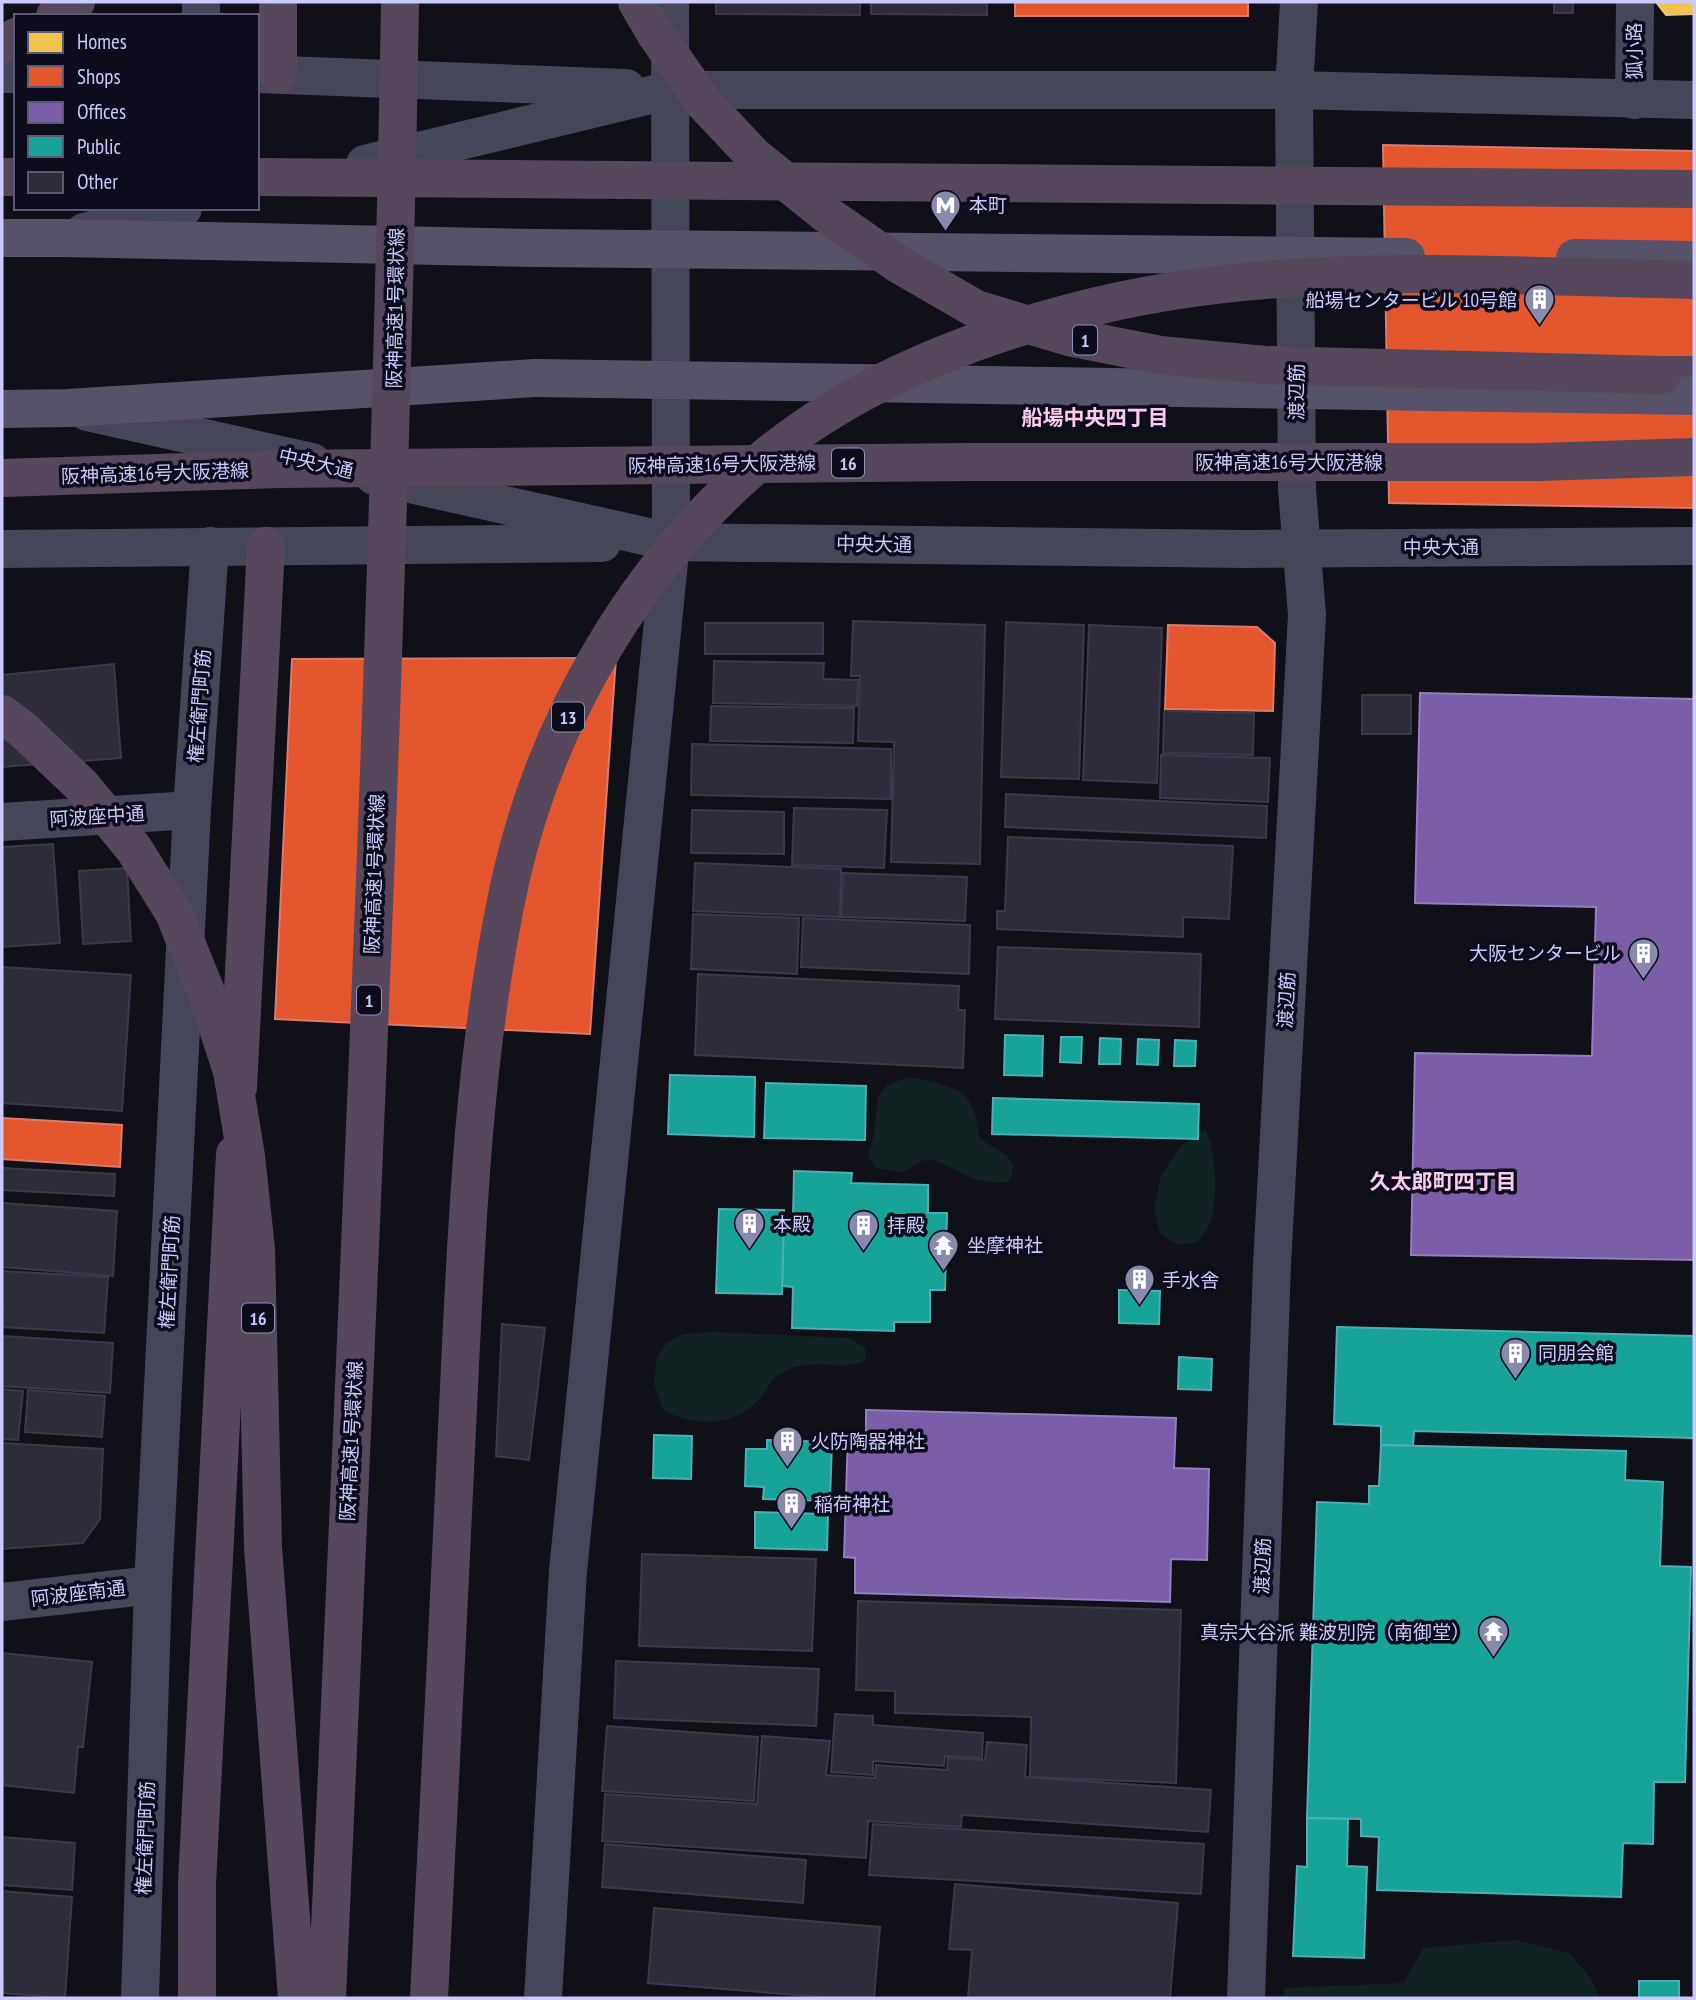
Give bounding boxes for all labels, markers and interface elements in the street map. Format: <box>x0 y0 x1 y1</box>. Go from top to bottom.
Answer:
legend <box>14 14 259 210</box>
street label: 狐小路 <box>1622 22 1646 80</box>
text: Homes <box>77 28 127 55</box>
text: Shops <box>77 63 121 90</box>
text: Offices <box>77 98 126 125</box>
text: Public <box>77 133 122 160</box>
text: Other <box>77 168 118 195</box>
metro station icon: 本町 <box>929 188 963 232</box>
place label: 本町 <box>969 193 1007 217</box>
street label: 阪神高速1号環状線 <box>382 228 408 388</box>
building icon: 船場センタービル 10号館 <box>1523 283 1557 327</box>
place label: 船場センタービル 10号館 <box>1306 288 1517 312</box>
road number: 1 <box>1073 326 1097 354</box>
street label: 渡辺筋 <box>1284 363 1308 421</box>
district label: 船場中央四丁目 <box>1022 404 1169 431</box>
street label: 中央大通 <box>276 443 356 483</box>
road number: 16 <box>832 448 864 477</box>
street label: 阪神高速16号大阪港線 <box>628 450 816 478</box>
street label: 阪神高速16号大阪港線 <box>1195 450 1383 474</box>
street label: 阪神高速16号大阪港線 <box>61 458 249 488</box>
street label: 中央大通 <box>836 531 912 557</box>
street label: 中央大通 <box>1403 535 1479 559</box>
street label: 権左衛門町筋 <box>183 648 215 764</box>
road number: 13 <box>552 702 584 732</box>
street label: 阪神高速1号環状線 <box>359 793 389 955</box>
street label: 阿波座中通 <box>49 801 145 831</box>
building icon: 大阪センタービル <box>1627 936 1661 980</box>
place label: 大阪センタービル <box>1469 941 1621 965</box>
street label: 渡辺筋 <box>1273 971 1299 1029</box>
road number: 1 <box>357 986 381 1015</box>
district label: 久太郎町四丁目 <box>1370 1168 1517 1195</box>
building icon: 本殿 <box>733 1207 767 1251</box>
building icon: 拝殿 <box>847 1208 881 1252</box>
place label: 本殿 <box>773 1212 811 1236</box>
place label: 拝殿 <box>887 1213 925 1237</box>
street label: 権左衛門町筋 <box>154 1214 184 1330</box>
temple icon: 坐摩神社 <box>927 1228 961 1272</box>
place label: 坐摩神社 <box>967 1233 1043 1257</box>
building icon: 手水舎 <box>1122 1263 1156 1307</box>
place label: 手水舎 <box>1162 1268 1219 1292</box>
road number: 16 <box>242 1303 274 1332</box>
building icon: 同朋会館 <box>1498 1336 1532 1380</box>
place label: 同朋会館 <box>1538 1341 1614 1365</box>
street label: 阪神高速1号環状線 <box>335 1360 367 1522</box>
building icon: 火防陶器神社 <box>771 1424 805 1468</box>
place label: 火防陶器神社 <box>811 1429 925 1453</box>
building icon: 稲荷神社 <box>774 1487 808 1531</box>
place label: 稲荷神社 <box>814 1492 890 1516</box>
street label: 渡辺筋 <box>1249 1537 1275 1595</box>
street label: 阿波座南通 <box>29 1575 127 1611</box>
temple icon: 真宗大谷派 難波別院（南御堂） <box>1476 1615 1510 1659</box>
place label: 真宗大谷派 難波別院（南御堂） <box>1200 1620 1470 1644</box>
street label: 権左衛門町筋 <box>131 1781 159 1895</box>

